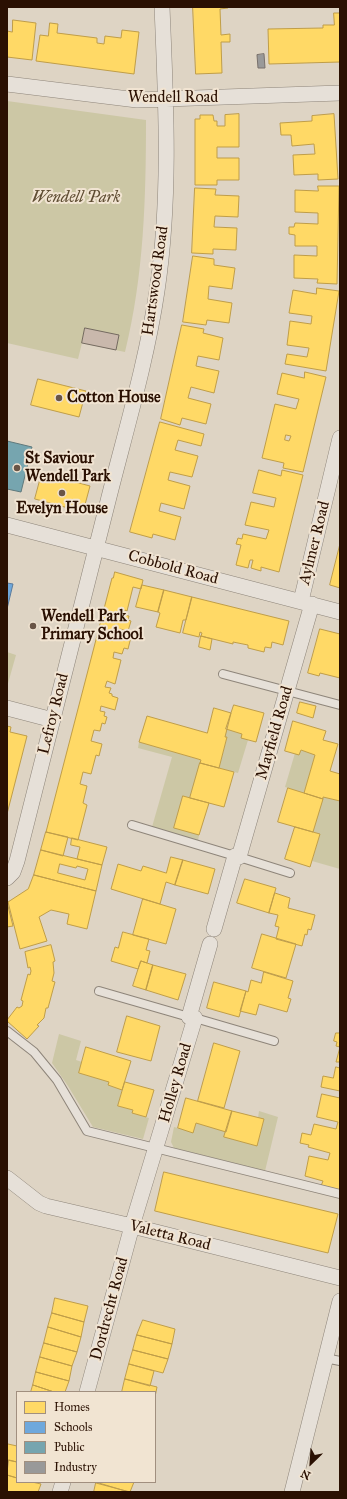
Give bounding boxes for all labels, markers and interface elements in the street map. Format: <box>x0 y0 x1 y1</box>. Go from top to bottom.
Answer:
street label: Wendell Road <box>128 88 218 108</box>
park label: Wendell Park <box>32 188 120 208</box>
street label: Hartswood Road <box>139 225 173 337</box>
place label: Cotton House <box>67 388 161 408</box>
marker: Cotton House <box>54 393 64 403</box>
place label: St Saviour Wendell Park <box>25 449 111 487</box>
marker: St Saviour Wendell Park <box>12 463 22 473</box>
marker: Evelyn House <box>57 488 67 498</box>
place label: Evelyn House <box>16 499 108 519</box>
street label: Aylmer Road <box>295 499 335 587</box>
street label: Cobbold Road <box>126 547 220 589</box>
place label: Wendell Park Primary School <box>41 607 143 645</box>
marker: Wendell Park Primary School <box>28 621 38 631</box>
street label: Lefroy Road <box>35 671 73 757</box>
street label: Mayfield Road <box>252 684 298 782</box>
street label: Holley Road <box>155 1041 197 1125</box>
street label: Valetta Road <box>127 1217 213 1255</box>
street label: Dordrecht Road <box>87 1255 133 1363</box>
legend <box>16 1391 156 1483</box>
text: Homes <box>54 1400 90 1414</box>
text: Schools <box>54 1420 92 1434</box>
text: Public <box>54 1440 85 1454</box>
north arrow <box>291 1443 331 1483</box>
text: Industry <box>54 1460 97 1474</box>
text: N <box>299 1466 313 1482</box>

